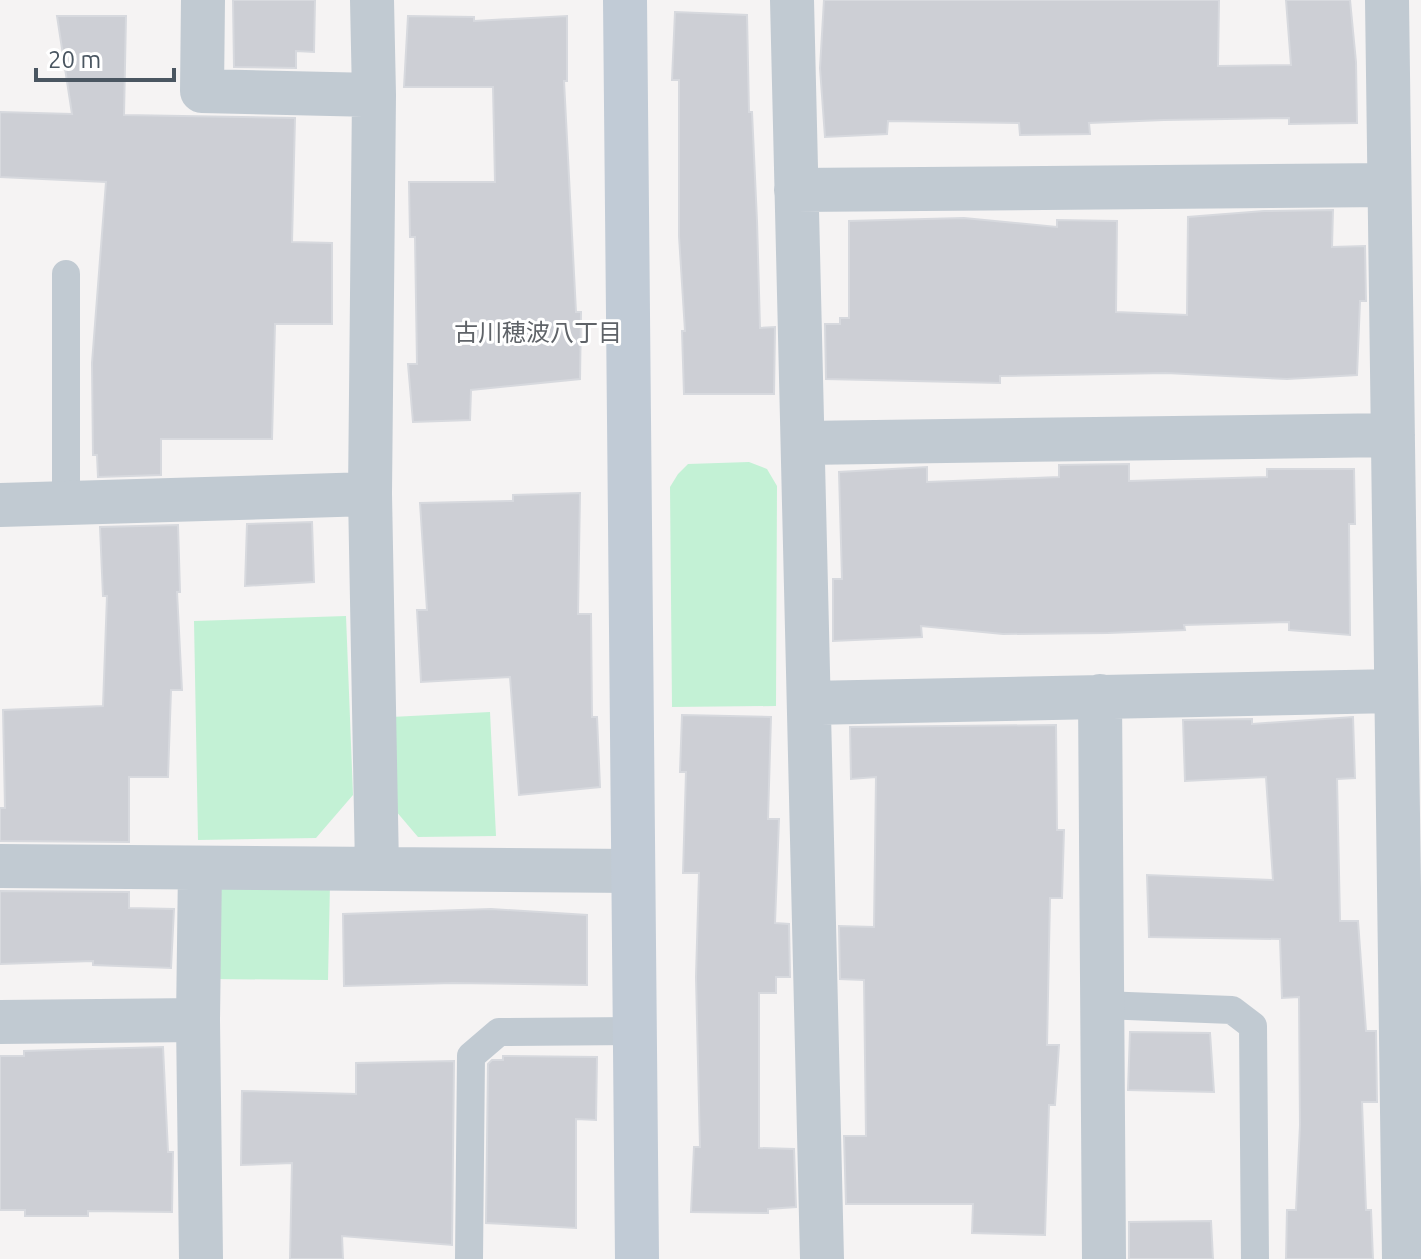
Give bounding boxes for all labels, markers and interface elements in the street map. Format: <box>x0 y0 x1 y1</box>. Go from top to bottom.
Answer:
scale bar <box>36 32 174 82</box>
text: 20 m <box>48 46 101 73</box>
district label: 古川穂波八丁目 <box>454 319 622 346</box>

